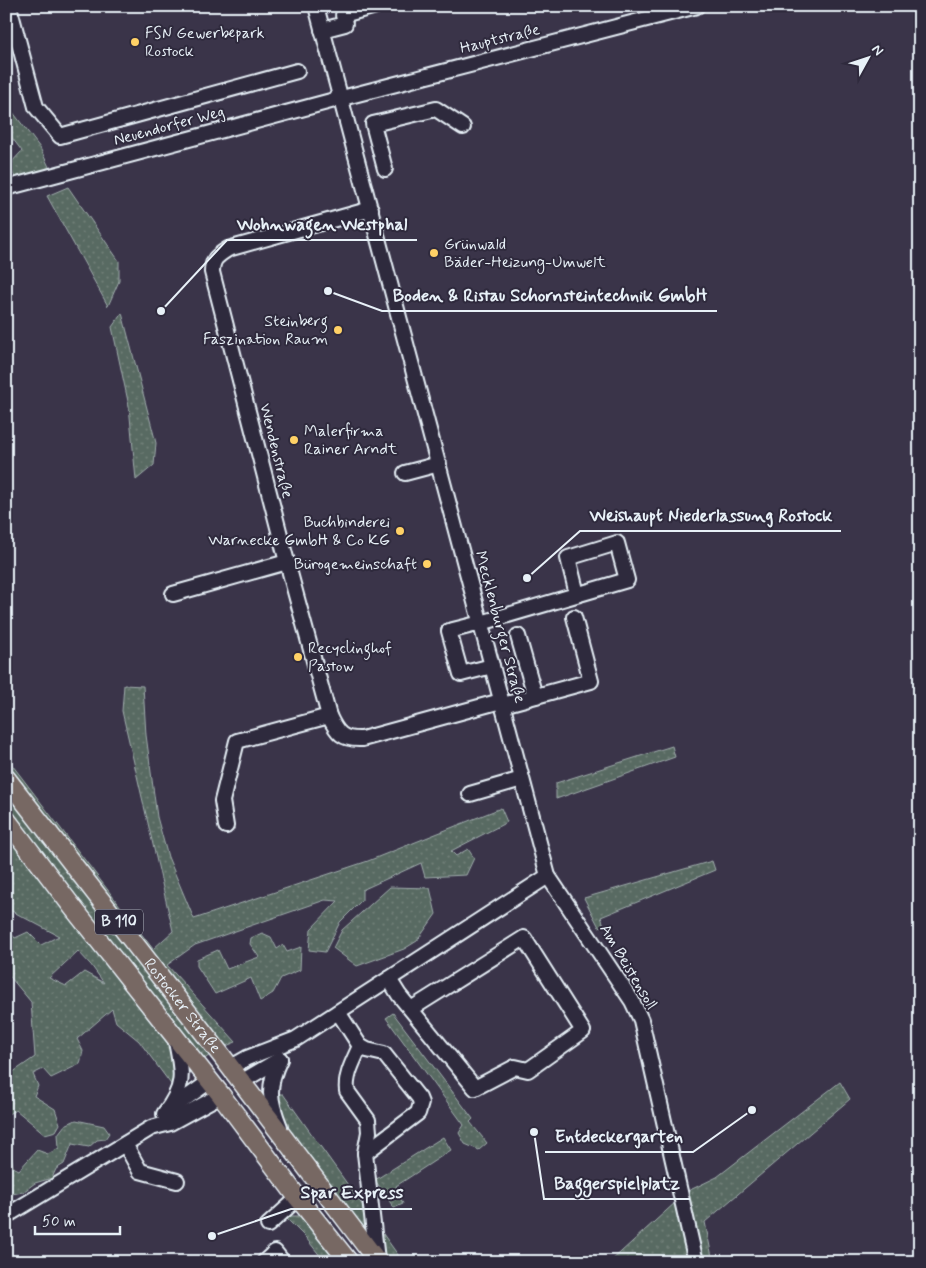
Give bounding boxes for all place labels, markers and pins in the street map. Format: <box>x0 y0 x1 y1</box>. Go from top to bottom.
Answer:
place label: FSN Gewerbepark Rostock <box>145 23 265 62</box>
marker: FSN Gewerbepark Rostock <box>129 36 141 48</box>
callout: Wohnwagen Westphal <box>227 207 417 240</box>
place label: Grünwald Bäder-Heizung-Umwelt <box>444 234 606 274</box>
marker: Grünwald Bäder-Heizung-Umwelt <box>428 247 440 259</box>
callout: Boden & Ristau Schornsteintechnik GmbH <box>382 278 717 311</box>
place label: Steinberg Faszination Raum <box>203 311 328 350</box>
marker: Steinberg Faszination Raum <box>332 324 344 336</box>
place label: Malerfirma Rainer Arndt <box>304 421 398 460</box>
marker: Malerfirma Rainer Arndt <box>288 434 300 446</box>
callout: Weishaupt Niederlassung Rostock <box>580 498 841 531</box>
place label: Buchbinderei Warnecke GmbH & Co KG <box>208 512 390 551</box>
marker: Buchbinderei Warnecke GmbH & Co KG <box>394 525 406 537</box>
place label: Bürogemeinschaft <box>294 554 417 575</box>
marker: Bürogemeinschaft <box>421 558 433 570</box>
place label: Recyclinghof Pastow <box>308 638 392 677</box>
marker: Recyclinghof Pastow <box>292 651 304 663</box>
callout: Entdeckergarten <box>545 1119 693 1152</box>
callout: Baggerspielplatz <box>544 1166 690 1199</box>
callout: Spar Express <box>291 1176 412 1209</box>

